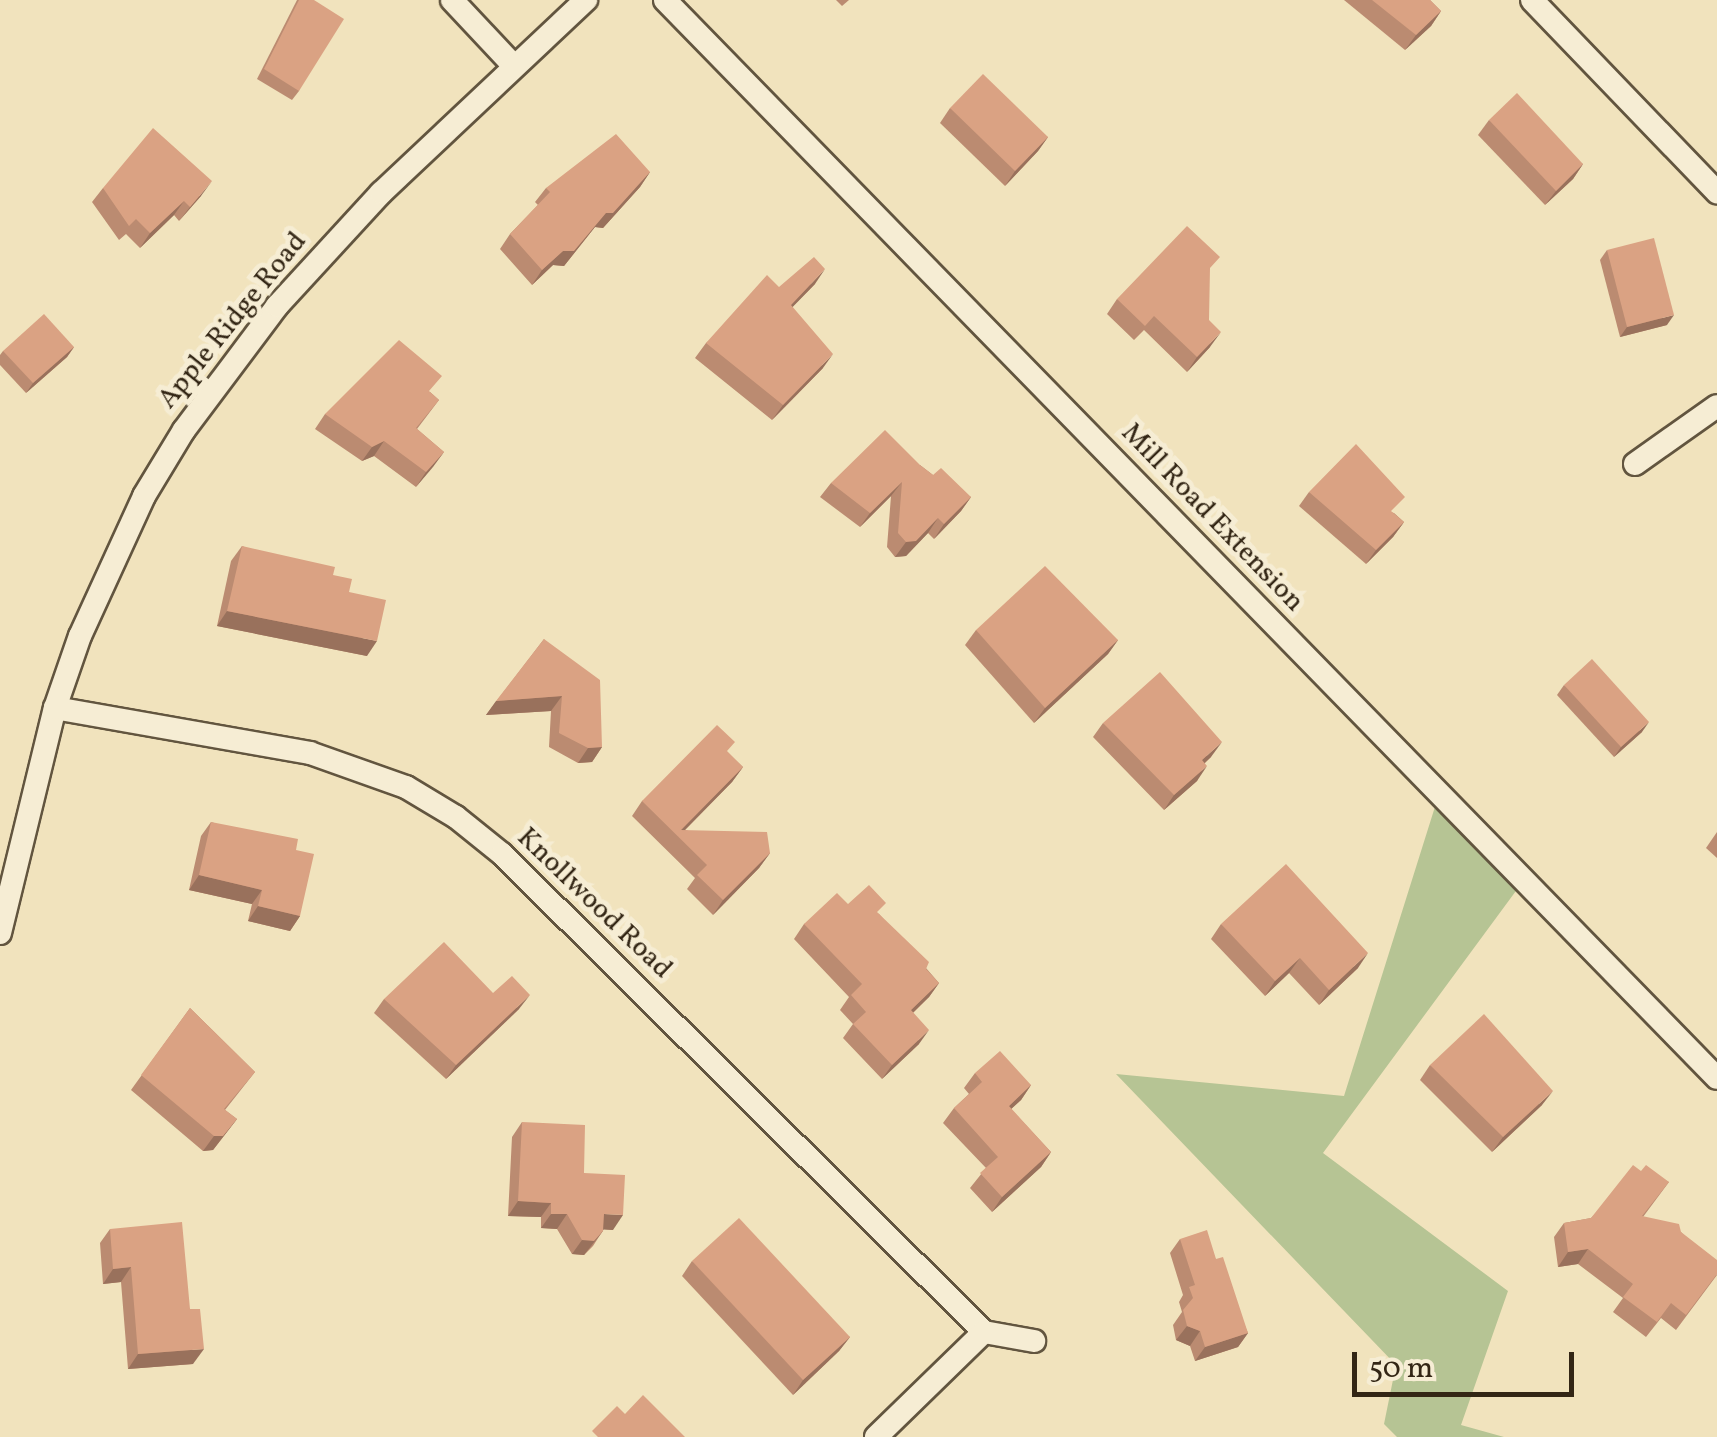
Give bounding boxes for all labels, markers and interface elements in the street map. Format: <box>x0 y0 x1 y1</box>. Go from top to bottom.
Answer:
street label: Apple Ridge Road <box>152 226 314 416</box>
street label: Mill Road Extension <box>1114 417 1310 619</box>
street label: Knollwood Road <box>509 821 679 987</box>
scale bar <box>1357 1332 1580 1394</box>
text: 50 m <box>1369 1348 1433 1390</box>

